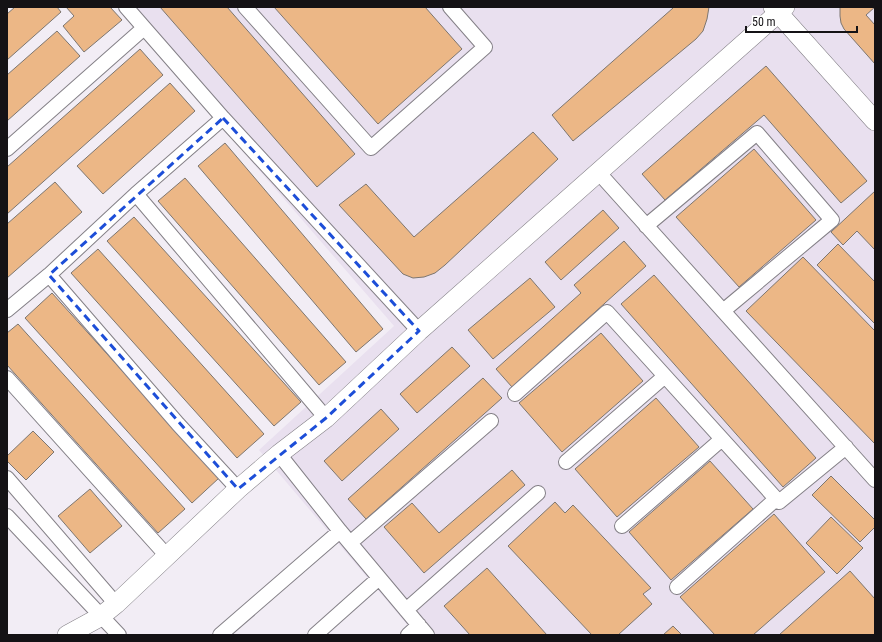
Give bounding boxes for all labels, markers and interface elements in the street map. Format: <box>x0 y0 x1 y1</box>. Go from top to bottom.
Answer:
scale bar <box>746 8 857 34</box>
text: 50 m <box>752 15 776 29</box>

